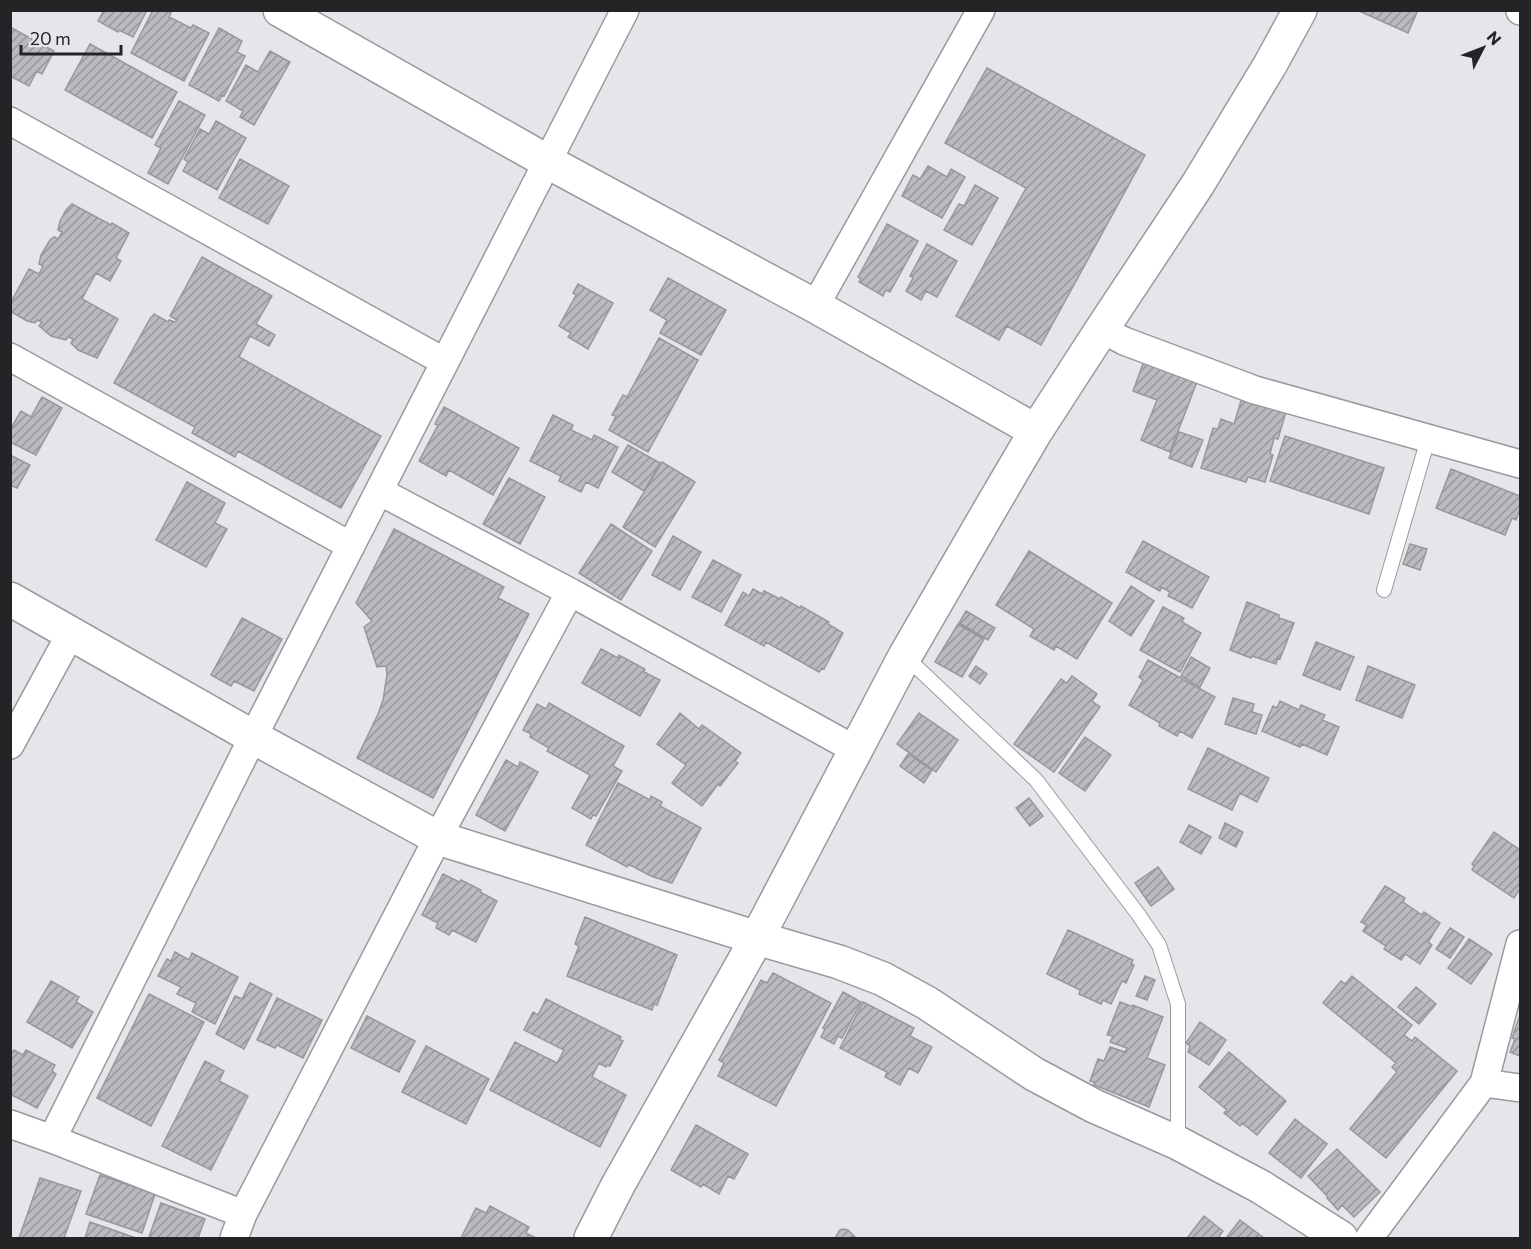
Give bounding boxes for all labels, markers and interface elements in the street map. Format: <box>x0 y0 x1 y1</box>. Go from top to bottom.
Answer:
scale bar <box>21 18 122 56</box>
north arrow <box>1453 18 1513 78</box>
text: 20 m <box>30 27 71 49</box>
text: N <box>1483 27 1506 48</box>

